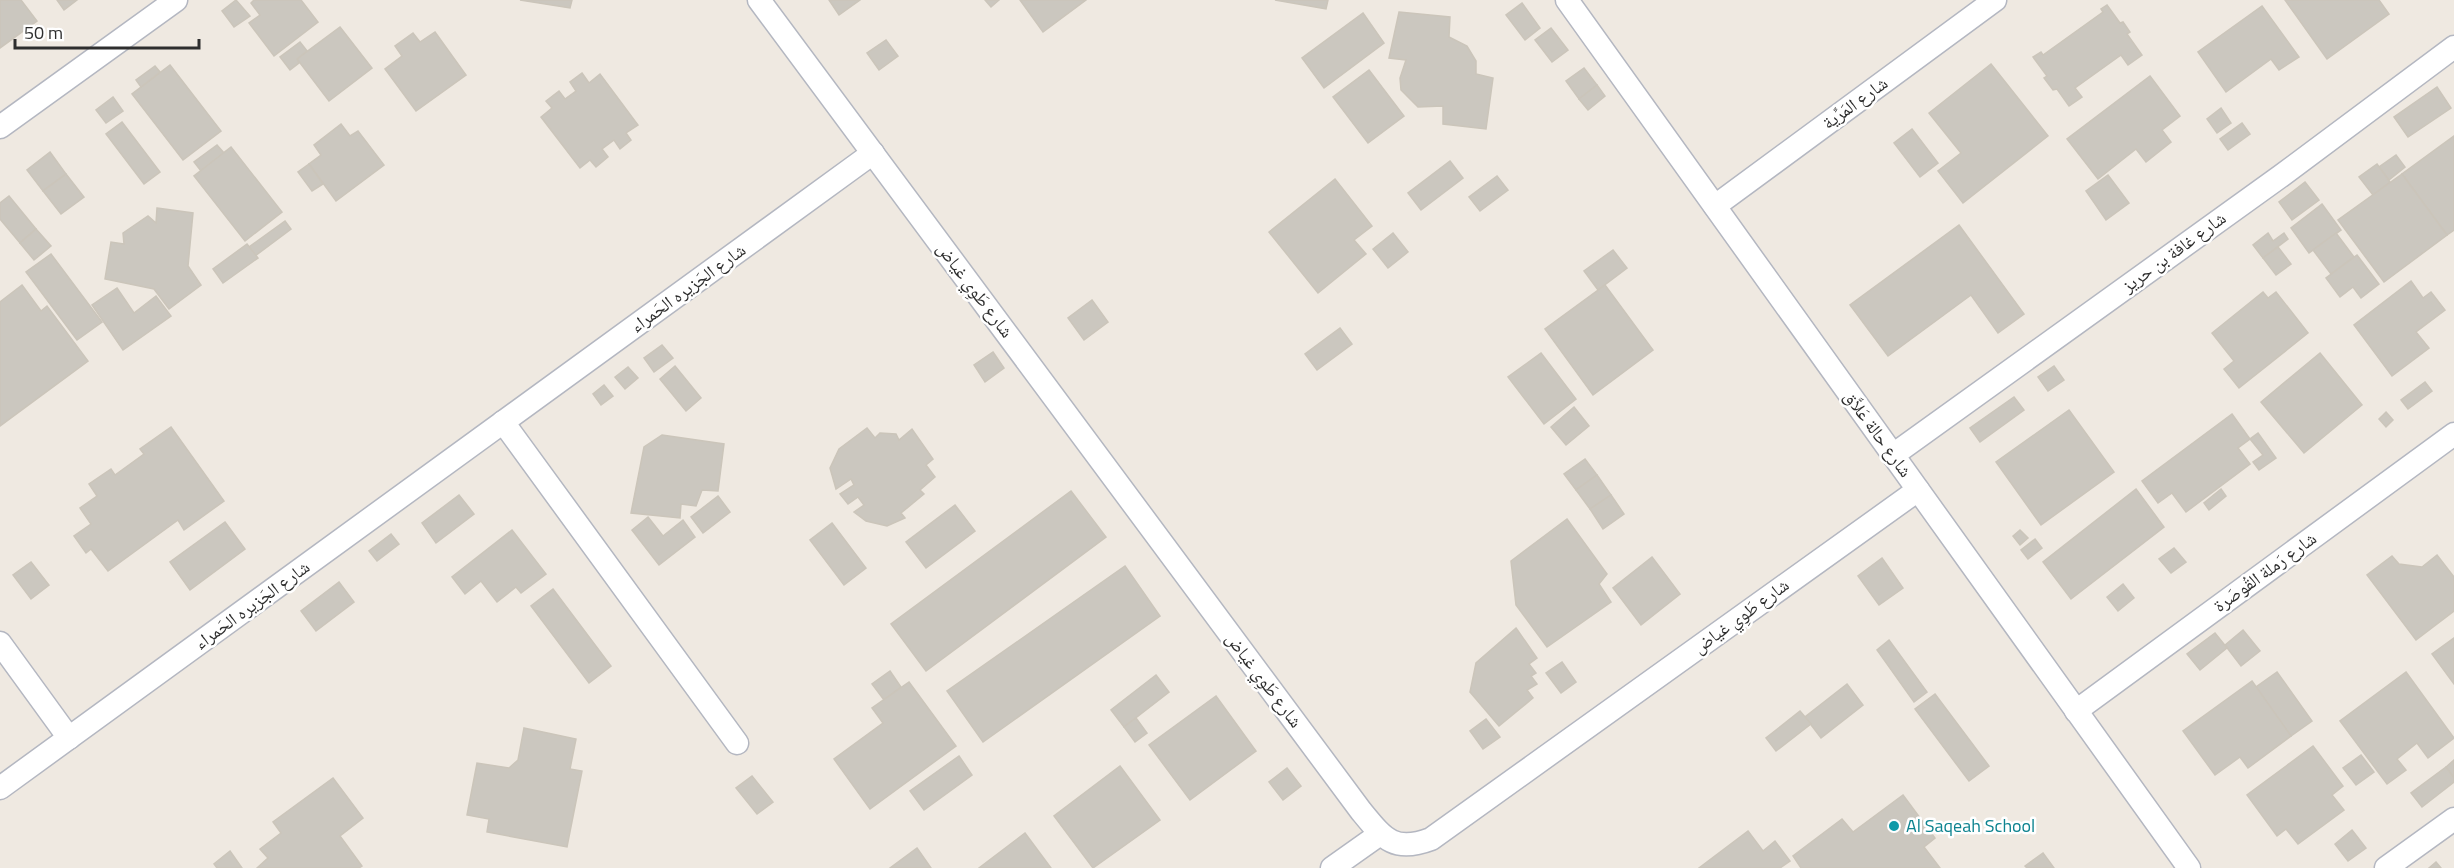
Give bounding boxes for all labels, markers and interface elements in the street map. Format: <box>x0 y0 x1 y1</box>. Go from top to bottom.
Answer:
scale bar <box>15 12 200 50</box>
text: 50 m <box>24 19 63 46</box>
street label: شارع المَرِّية <box>1816 70 1893 136</box>
street label: شارع غافة بن حريز <box>2115 204 2231 299</box>
street label: شارع الجَزيره الحَمراء <box>624 236 751 339</box>
street label: شارع طَوِي غياض <box>929 236 1020 344</box>
street label: شارع حالة عَلاَّق <box>1838 385 1919 483</box>
street label: شارع رَملة القُوصَرة <box>2207 525 2322 618</box>
street label: شارع الجَزيره الحَمراء <box>188 553 315 656</box>
street label: شارع طَوِي غياض <box>1687 571 1795 661</box>
street label: شارع طَوِي غياض <box>1218 626 1309 734</box>
place label: Al Saqeah School <box>1906 812 2035 839</box>
marker: Al Saqeah School <box>1887 819 1901 833</box>

